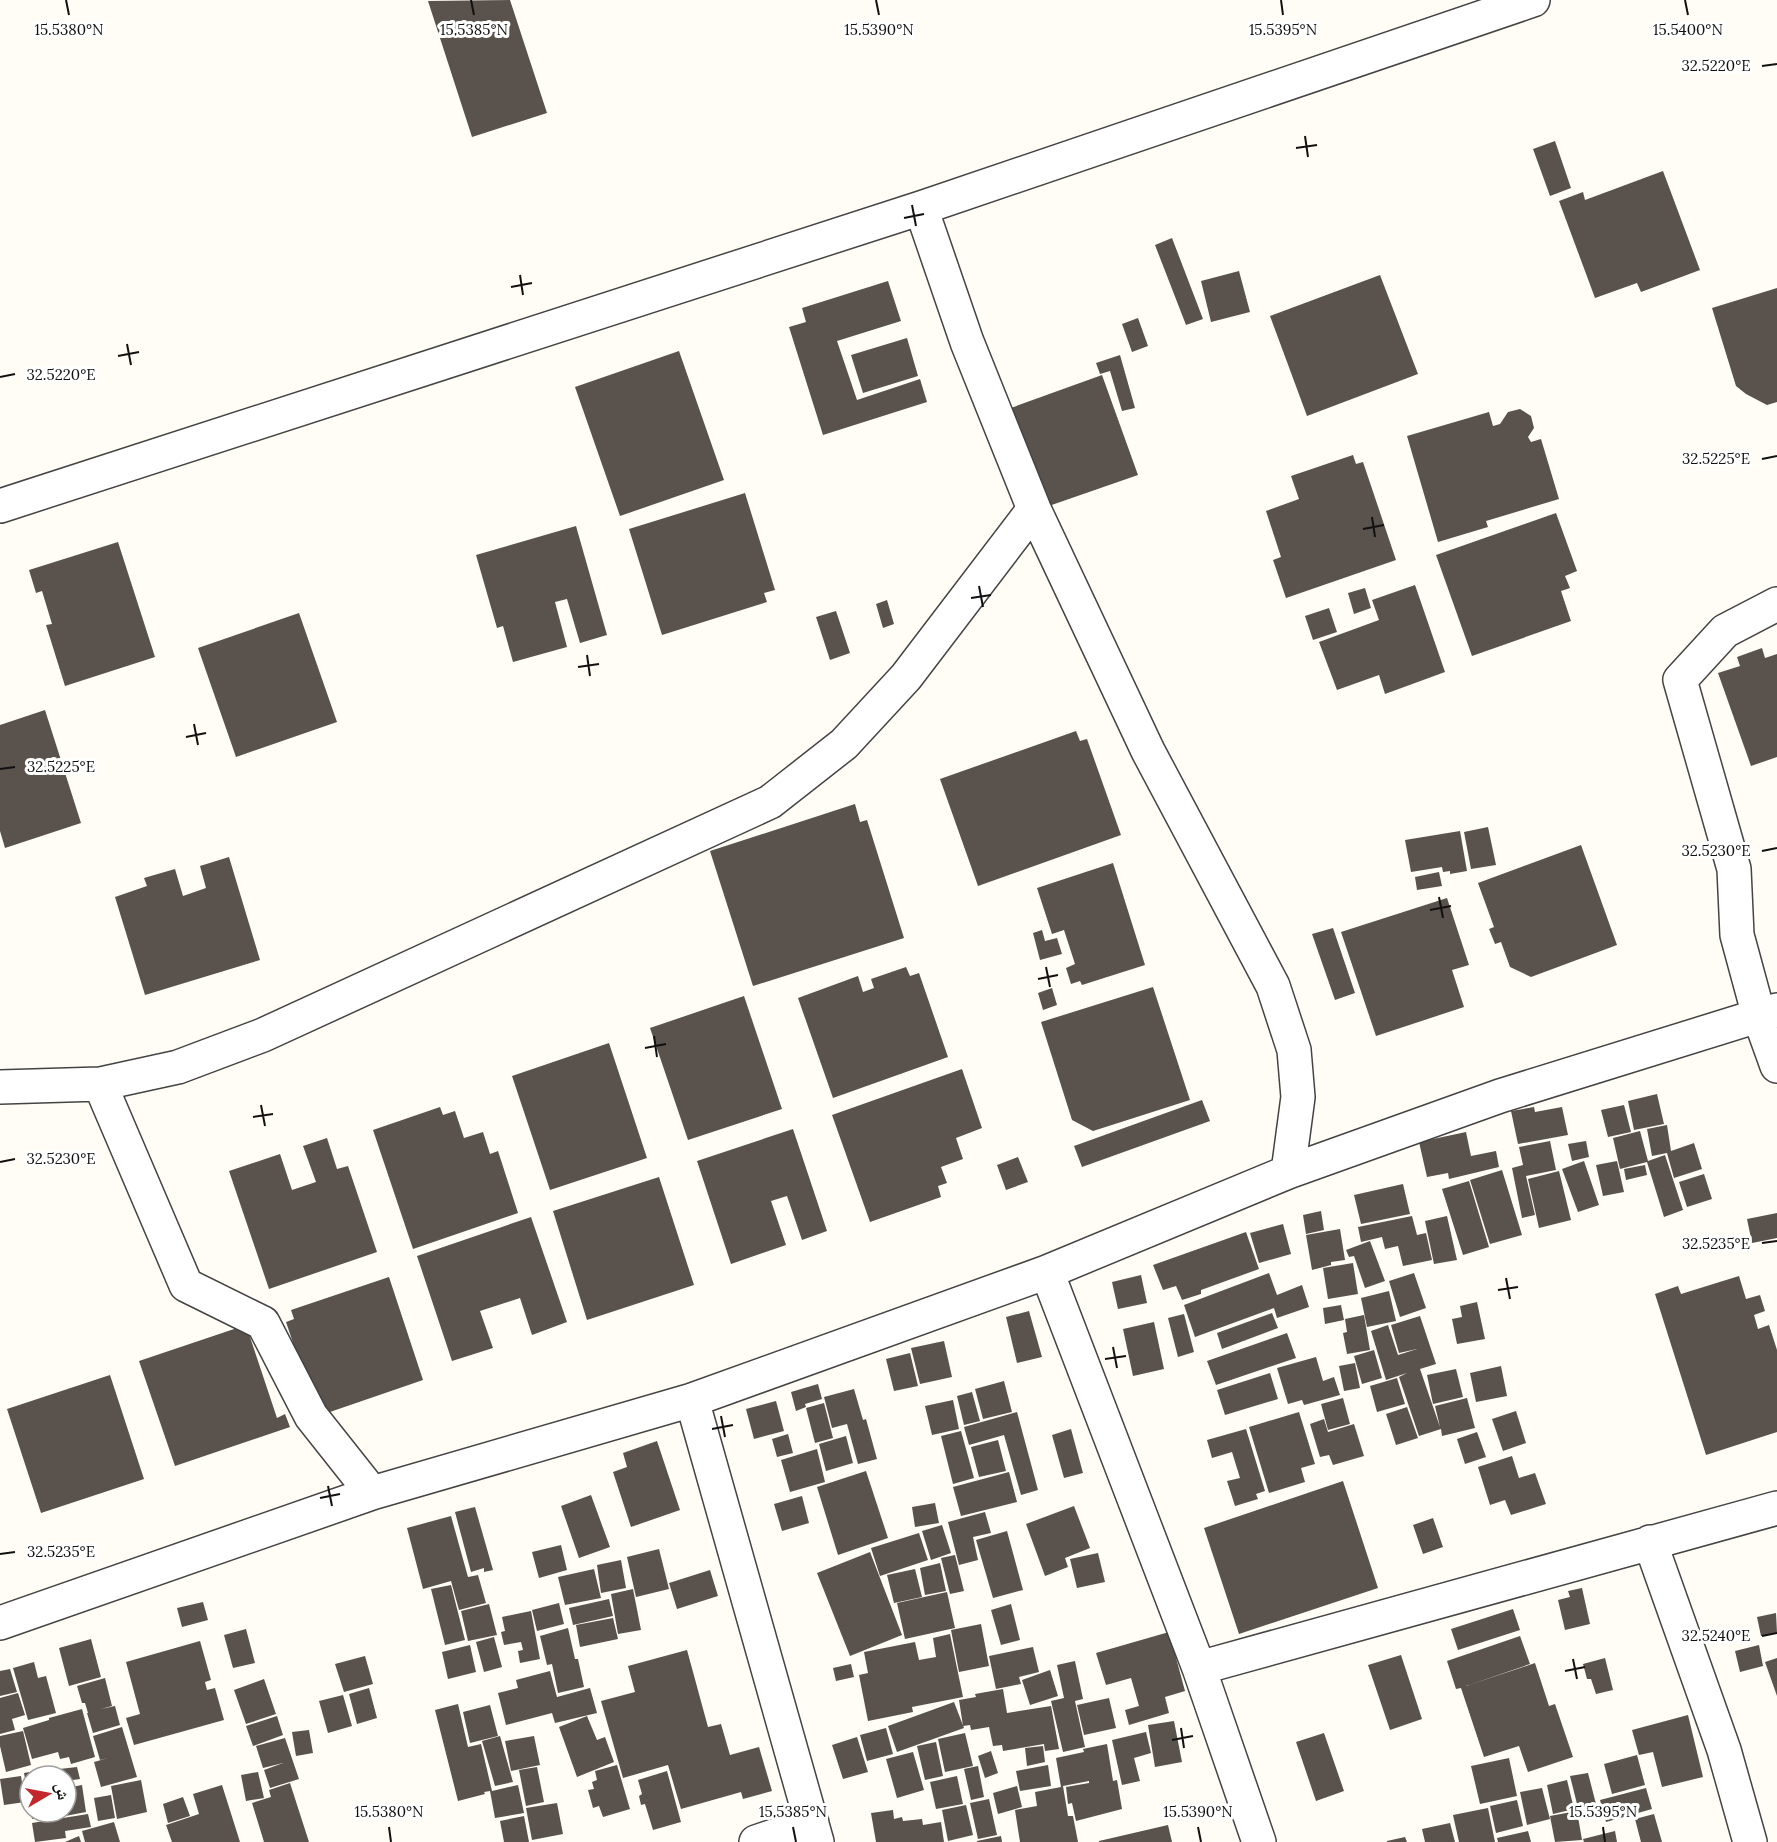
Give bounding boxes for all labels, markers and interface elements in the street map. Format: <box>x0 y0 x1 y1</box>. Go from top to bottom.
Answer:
text: 15.5380°N <box>34 20 104 39</box>
text: 15.5385°N <box>440 20 508 39</box>
text: 15.5390°N <box>844 20 914 39</box>
text: 15.5395°N <box>1249 20 1317 39</box>
text: 15.5400°N <box>1653 20 1723 39</box>
text: 32.5220°E <box>1681 56 1751 75</box>
text: 32.5220°E <box>26 365 96 384</box>
text: 32.5225°E <box>1682 449 1750 468</box>
text: 32.5225°E <box>27 757 95 776</box>
text: 32.5230°E <box>1681 841 1751 860</box>
text: 32.5230°E <box>26 1149 96 1168</box>
text: 32.5235°E <box>1682 1234 1750 1253</box>
text: 32.5235°E <box>27 1542 95 1561</box>
text: 32.5240°E <box>1682 1626 1750 1645</box>
north arrow <box>18 1764 78 1824</box>
text: ش <box>51 1781 74 1802</box>
text: 15.5380°N <box>354 1802 424 1821</box>
text: 15.5385°N <box>759 1802 827 1821</box>
text: 15.5390°N <box>1163 1802 1233 1821</box>
text: 15.5395°N <box>1569 1802 1637 1821</box>

